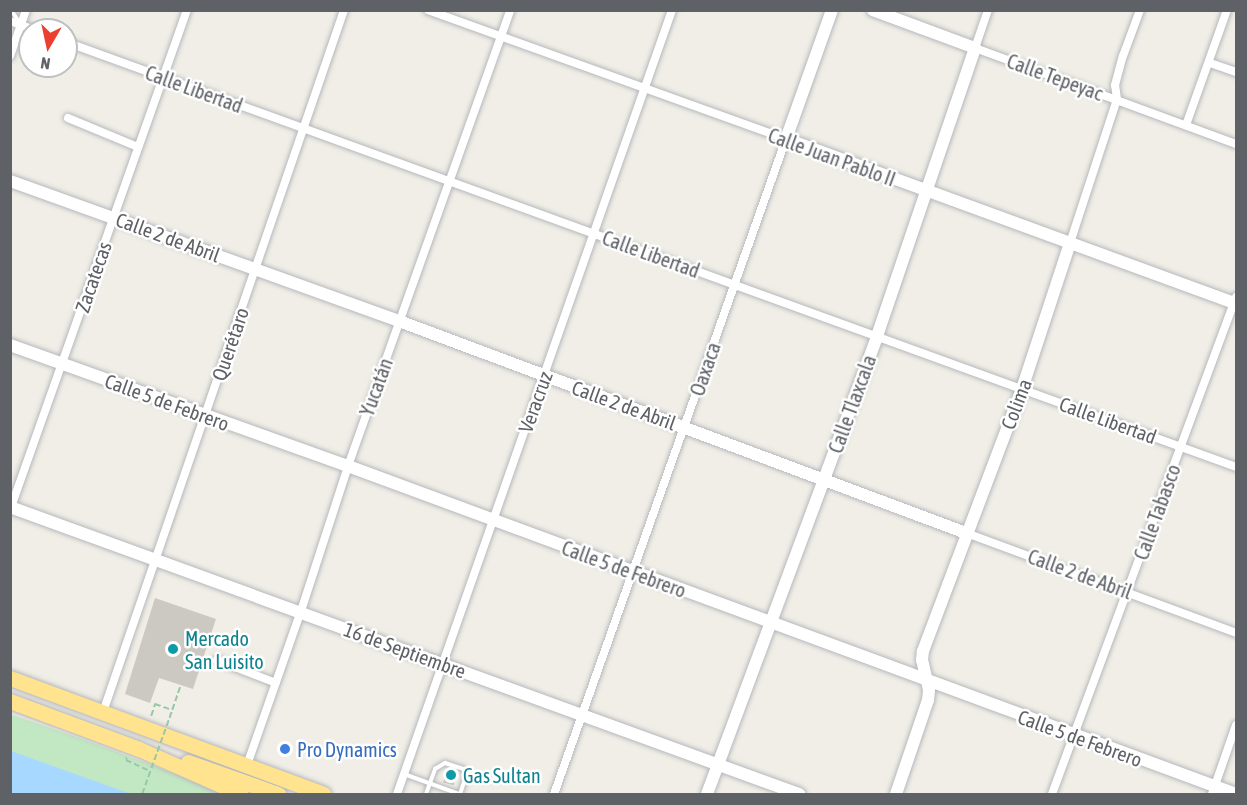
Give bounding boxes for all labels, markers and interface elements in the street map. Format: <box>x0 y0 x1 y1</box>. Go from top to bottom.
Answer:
north arrow <box>18 18 78 78</box>
street label: Calle Tepeyac <box>1004 49 1106 105</box>
text: N <box>39 54 52 73</box>
street label: Calle Libertad <box>142 60 246 118</box>
street label: Calle Juan Pablo II <box>765 123 899 191</box>
street label: Calle 2 de Abril <box>113 207 223 267</box>
street label: Calle Libertad <box>599 225 703 283</box>
street label: Zacatecas <box>70 238 116 316</box>
street label: Querétaro <box>206 304 254 384</box>
street label: Oaxaca <box>685 339 725 399</box>
street label: Calle Tlaxcala <box>823 352 881 456</box>
street label: Yucatán <box>354 355 398 419</box>
street label: Calle 5 de Febrero <box>102 368 232 436</box>
street label: Veracruz <box>513 368 557 436</box>
street label: Calle 2 de Abril <box>569 375 679 435</box>
street label: Colima <box>995 375 1037 433</box>
street label: Calle Libertad <box>1056 391 1160 449</box>
street label: Calle Tabasco <box>1129 461 1185 563</box>
street label: Calle 5 de Febrero <box>559 535 689 603</box>
street label: Calle 2 de Abril <box>1025 544 1135 604</box>
street label: 16 de Septiembre <box>341 617 469 683</box>
place label: Mercado San Luisito <box>185 626 264 673</box>
marker: Mercado San Luisito <box>166 642 180 656</box>
street label: Calle 5 de Febrero <box>1015 704 1145 772</box>
place label: Pro Dynamics <box>297 737 397 761</box>
marker: Pro Dynamics <box>278 742 292 756</box>
place label: Gas Sultan <box>463 763 541 787</box>
marker: Gas Sultan <box>444 768 458 782</box>

